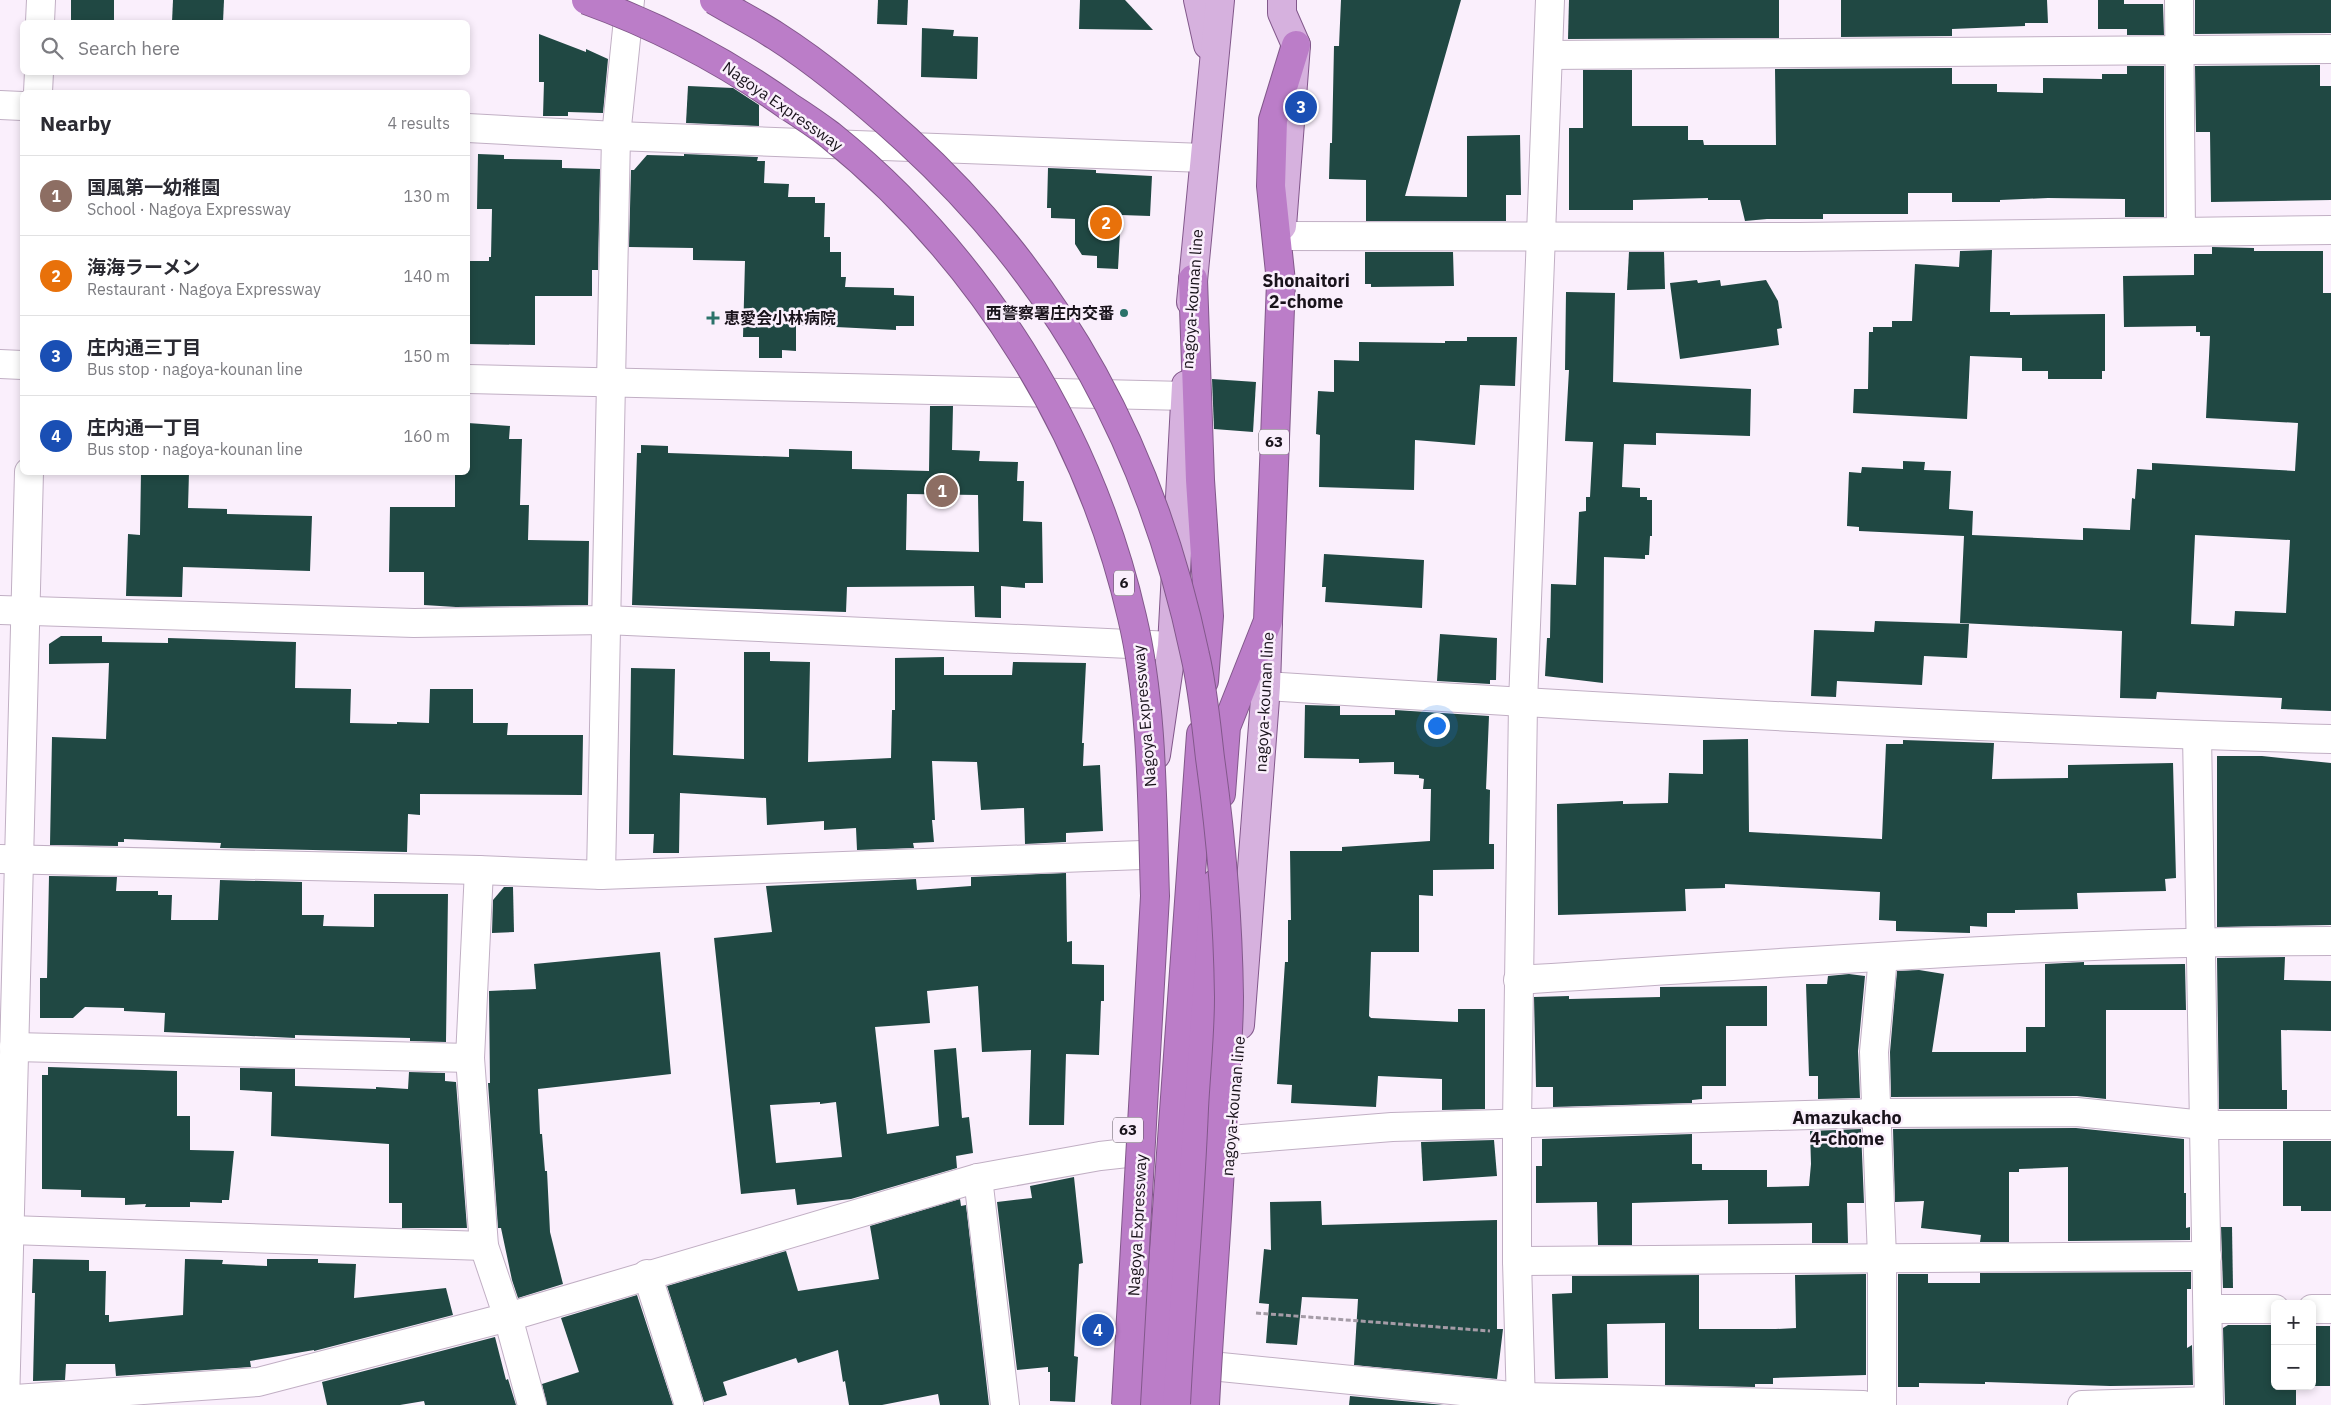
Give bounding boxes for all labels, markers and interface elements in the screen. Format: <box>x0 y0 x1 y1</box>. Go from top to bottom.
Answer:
search box <box>20 20 470 75</box>
icon: search <box>38 34 66 62</box>
text: Search here <box>78 36 180 60</box>
street label: Nagoya Expressway <box>719 57 847 155</box>
pin: 3 <box>1285 88 1317 126</box>
text: Nearby <box>40 109 111 137</box>
text: 4 results <box>387 113 450 133</box>
text: 国風第一幼稚園 <box>87 175 220 199</box>
text: 1 <box>51 186 61 206</box>
text: 130 m <box>403 186 450 206</box>
text: School · Nagoya Expressway <box>87 199 291 219</box>
pin: 2 <box>1090 204 1122 242</box>
street label: nagoya-kounan line <box>1177 228 1207 370</box>
text: 海海ラーメン <box>87 255 200 279</box>
text: 2 <box>51 266 61 286</box>
text: 140 m <box>403 266 450 286</box>
district label: Shonaitori 2-chome <box>1262 269 1350 313</box>
text: Restaurant · Nagoya Expressway <box>87 279 321 299</box>
place label: 西警察署庄内交番 <box>986 303 1114 323</box>
marker: 西警察署庄内交番 <box>1118 307 1130 319</box>
place label: 恵愛会小林病院 <box>724 308 836 328</box>
marker: 恵愛会小林病院 <box>706 311 720 325</box>
text: 庄内通三丁目 <box>87 335 201 359</box>
text: 3 <box>51 346 61 366</box>
text: 150 m <box>403 346 450 366</box>
text: Bus stop · nagoya-kounan line <box>87 359 303 379</box>
text: 庄内通一丁目 <box>87 415 201 439</box>
text: 4 <box>51 426 61 446</box>
text: 160 m <box>403 426 450 446</box>
road number: 63 <box>1259 430 1289 454</box>
text: Bus stop · nagoya-kounan line <box>87 439 303 459</box>
pin: 1 <box>926 472 958 510</box>
road number: 6 <box>1114 570 1134 596</box>
street label: nagoya-kounan line <box>1250 631 1278 773</box>
street label: Nagoya Expressway <box>1128 644 1160 788</box>
your location <box>1424 713 1450 739</box>
street label: nagoya-kounan line <box>1217 1035 1249 1177</box>
district label: Amazukacho 4-chome <box>1792 1106 1902 1150</box>
road number: 63 <box>1113 1118 1143 1142</box>
street label: Nagoya Expressway <box>1123 1153 1151 1297</box>
map controls <box>2271 1300 2316 1390</box>
button: + <box>2271 1300 2316 1345</box>
pin: 4 <box>1082 1311 1114 1349</box>
button: − <box>2271 1345 2316 1390</box>

